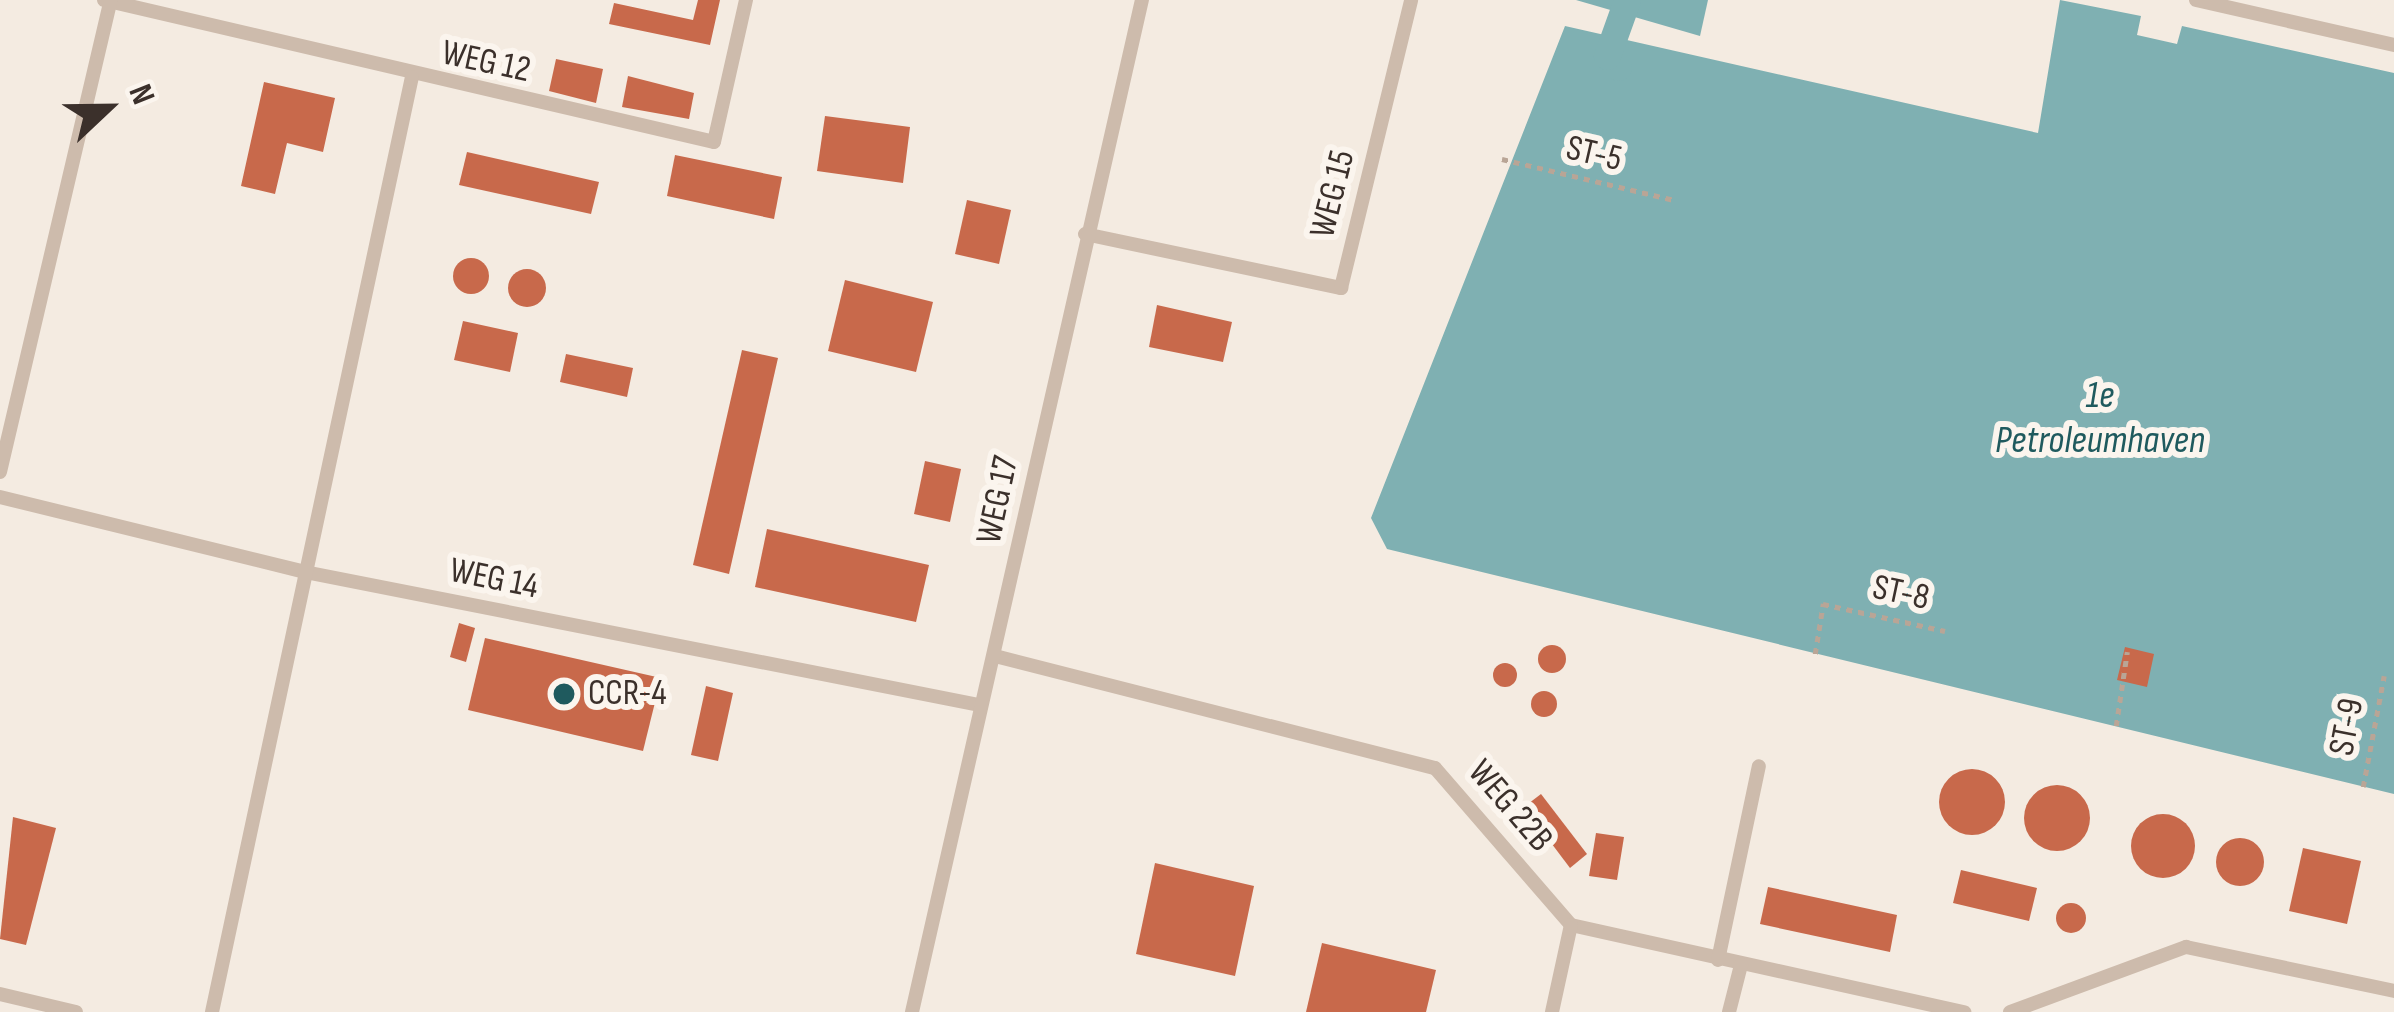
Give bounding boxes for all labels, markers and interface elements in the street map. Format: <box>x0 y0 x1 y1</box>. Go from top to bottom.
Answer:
street label: WEG 12 <box>438 32 534 92</box>
north arrow <box>48 48 168 168</box>
text: N <box>120 79 163 110</box>
street label: ST-5 <box>1562 127 1626 181</box>
street label: WEG 15 <box>1301 146 1365 242</box>
water label: 1e Petroleumhaven <box>1995 374 2205 465</box>
street label: WEG 17 <box>968 452 1028 548</box>
street label: WEG 14 <box>446 549 542 609</box>
street label: ST-8 <box>1869 566 1933 620</box>
place label: CCR-4 <box>588 672 667 716</box>
marker: CCR-4 <box>551 681 577 707</box>
street label: ST-9 <box>2320 695 2374 759</box>
street label: WEG 22B <box>1459 751 1561 861</box>

